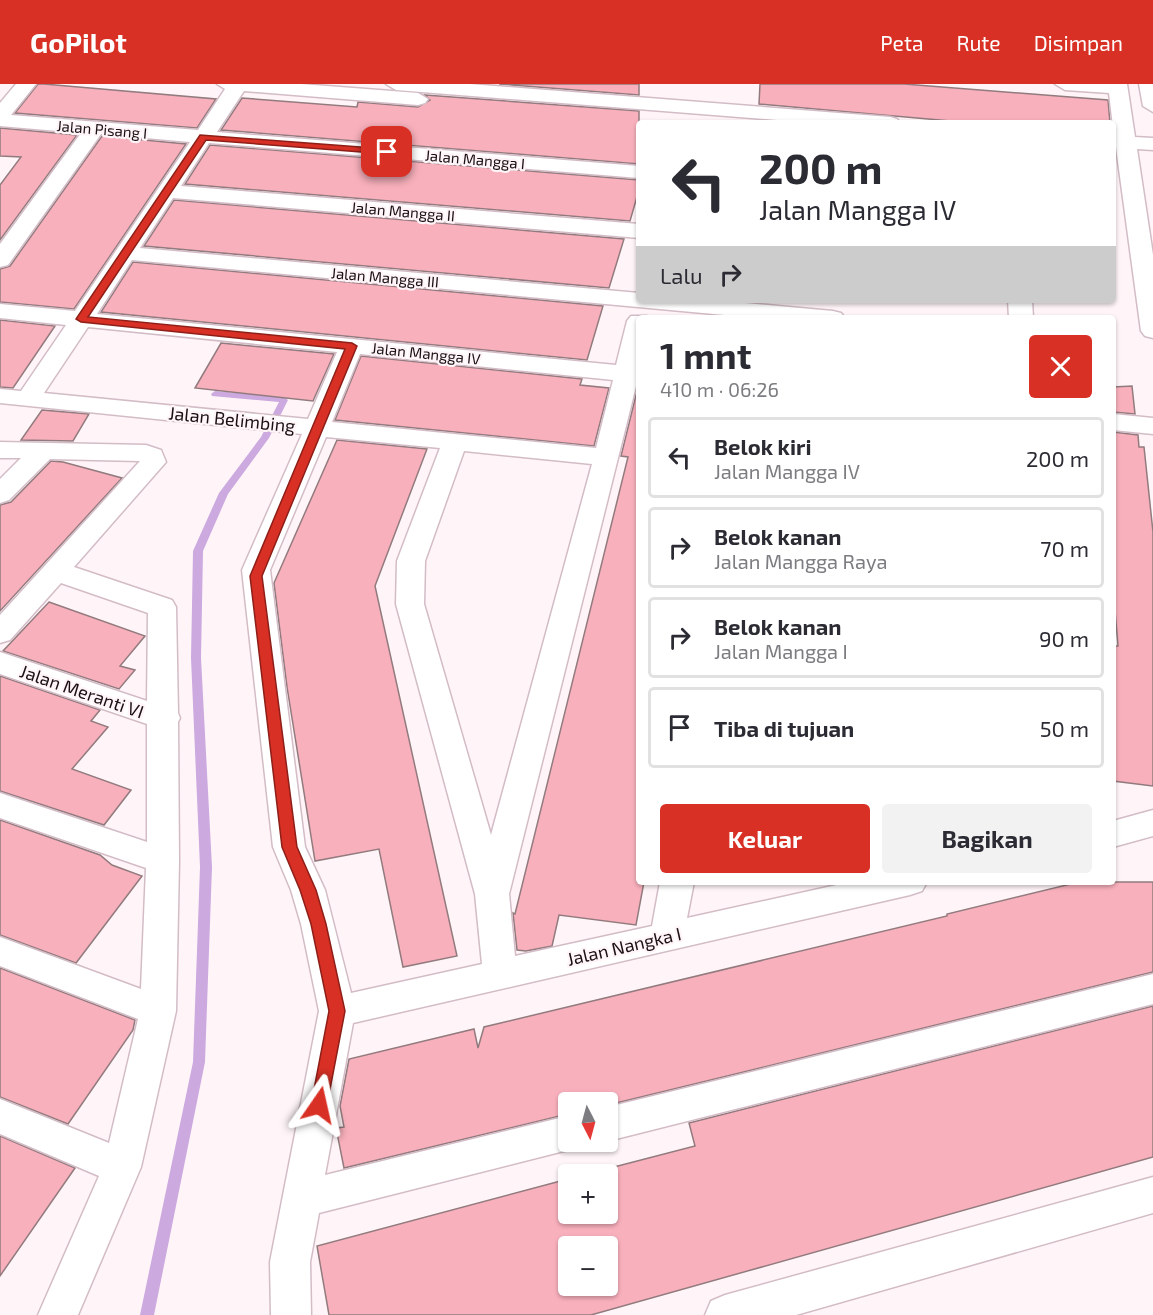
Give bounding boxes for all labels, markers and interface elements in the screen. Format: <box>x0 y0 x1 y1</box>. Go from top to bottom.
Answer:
text: GoPilot <box>30 25 127 59</box>
text: Peta <box>880 30 923 55</box>
text: Rute <box>956 30 1001 55</box>
text: Disimpan <box>1034 30 1123 55</box>
street label: Jalan Pisang I <box>56 116 148 142</box>
pin <box>361 126 412 177</box>
icon: arrive <box>370 135 403 168</box>
text: 200 m <box>759 142 882 192</box>
icon: left <box>660 144 738 222</box>
street label: Jalan Mangga I <box>424 146 526 172</box>
text: Jalan Mangga IV <box>759 193 956 225</box>
street label: Jalan Mangga II <box>350 197 456 225</box>
icon: right <box>714 258 747 291</box>
text: Lalu <box>660 262 702 288</box>
street label: Jalan Mangga III <box>330 263 440 291</box>
text: 1 mnt <box>660 333 751 376</box>
button: close <box>1029 335 1092 398</box>
street label: Jalan Mangga IV <box>371 338 481 368</box>
text: 410 m · 06:26 <box>660 377 779 401</box>
street label: Jalan Belimbing <box>168 401 296 437</box>
text: Belok kiri <box>714 433 811 459</box>
icon: left <box>663 441 696 474</box>
text: 200 m <box>1026 445 1089 471</box>
text: Jalan Mangga IV <box>714 459 860 483</box>
text: Belok kanan <box>714 523 841 549</box>
icon: right <box>663 531 696 564</box>
text: 70 m <box>1040 535 1089 561</box>
text: Jalan Mangga Raya <box>714 549 887 573</box>
text: Belok kanan <box>714 613 841 639</box>
icon: right <box>663 621 696 654</box>
text: 90 m <box>1039 625 1089 651</box>
text: Jalan Mangga I <box>714 639 848 663</box>
street label: Jalan Meranti VI <box>17 660 147 722</box>
icon: arrive <box>663 711 696 744</box>
text: Tiba di tujuan <box>714 715 854 741</box>
text: 50 m <box>1040 715 1089 741</box>
button: Keluar <box>660 804 870 873</box>
button: Bagikan <box>882 804 1092 873</box>
street label: Jalan Nangka I <box>565 922 683 970</box>
position arrow <box>287 1073 351 1137</box>
north arrow <box>558 1092 618 1152</box>
map controls <box>558 1092 618 1296</box>
button: + <box>558 1164 618 1224</box>
button: − <box>558 1236 618 1296</box>

